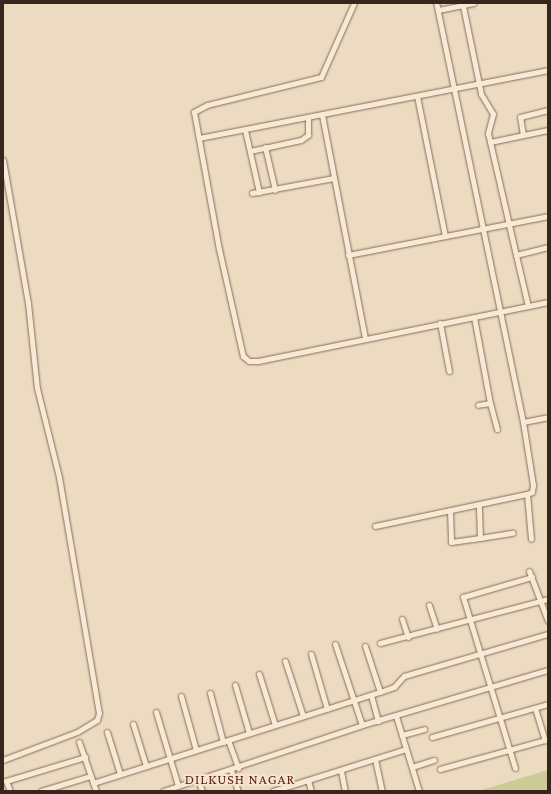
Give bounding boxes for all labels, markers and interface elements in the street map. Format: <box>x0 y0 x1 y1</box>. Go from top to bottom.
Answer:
district label: DILKUSH NAGAR <box>185 771 295 787</box>

